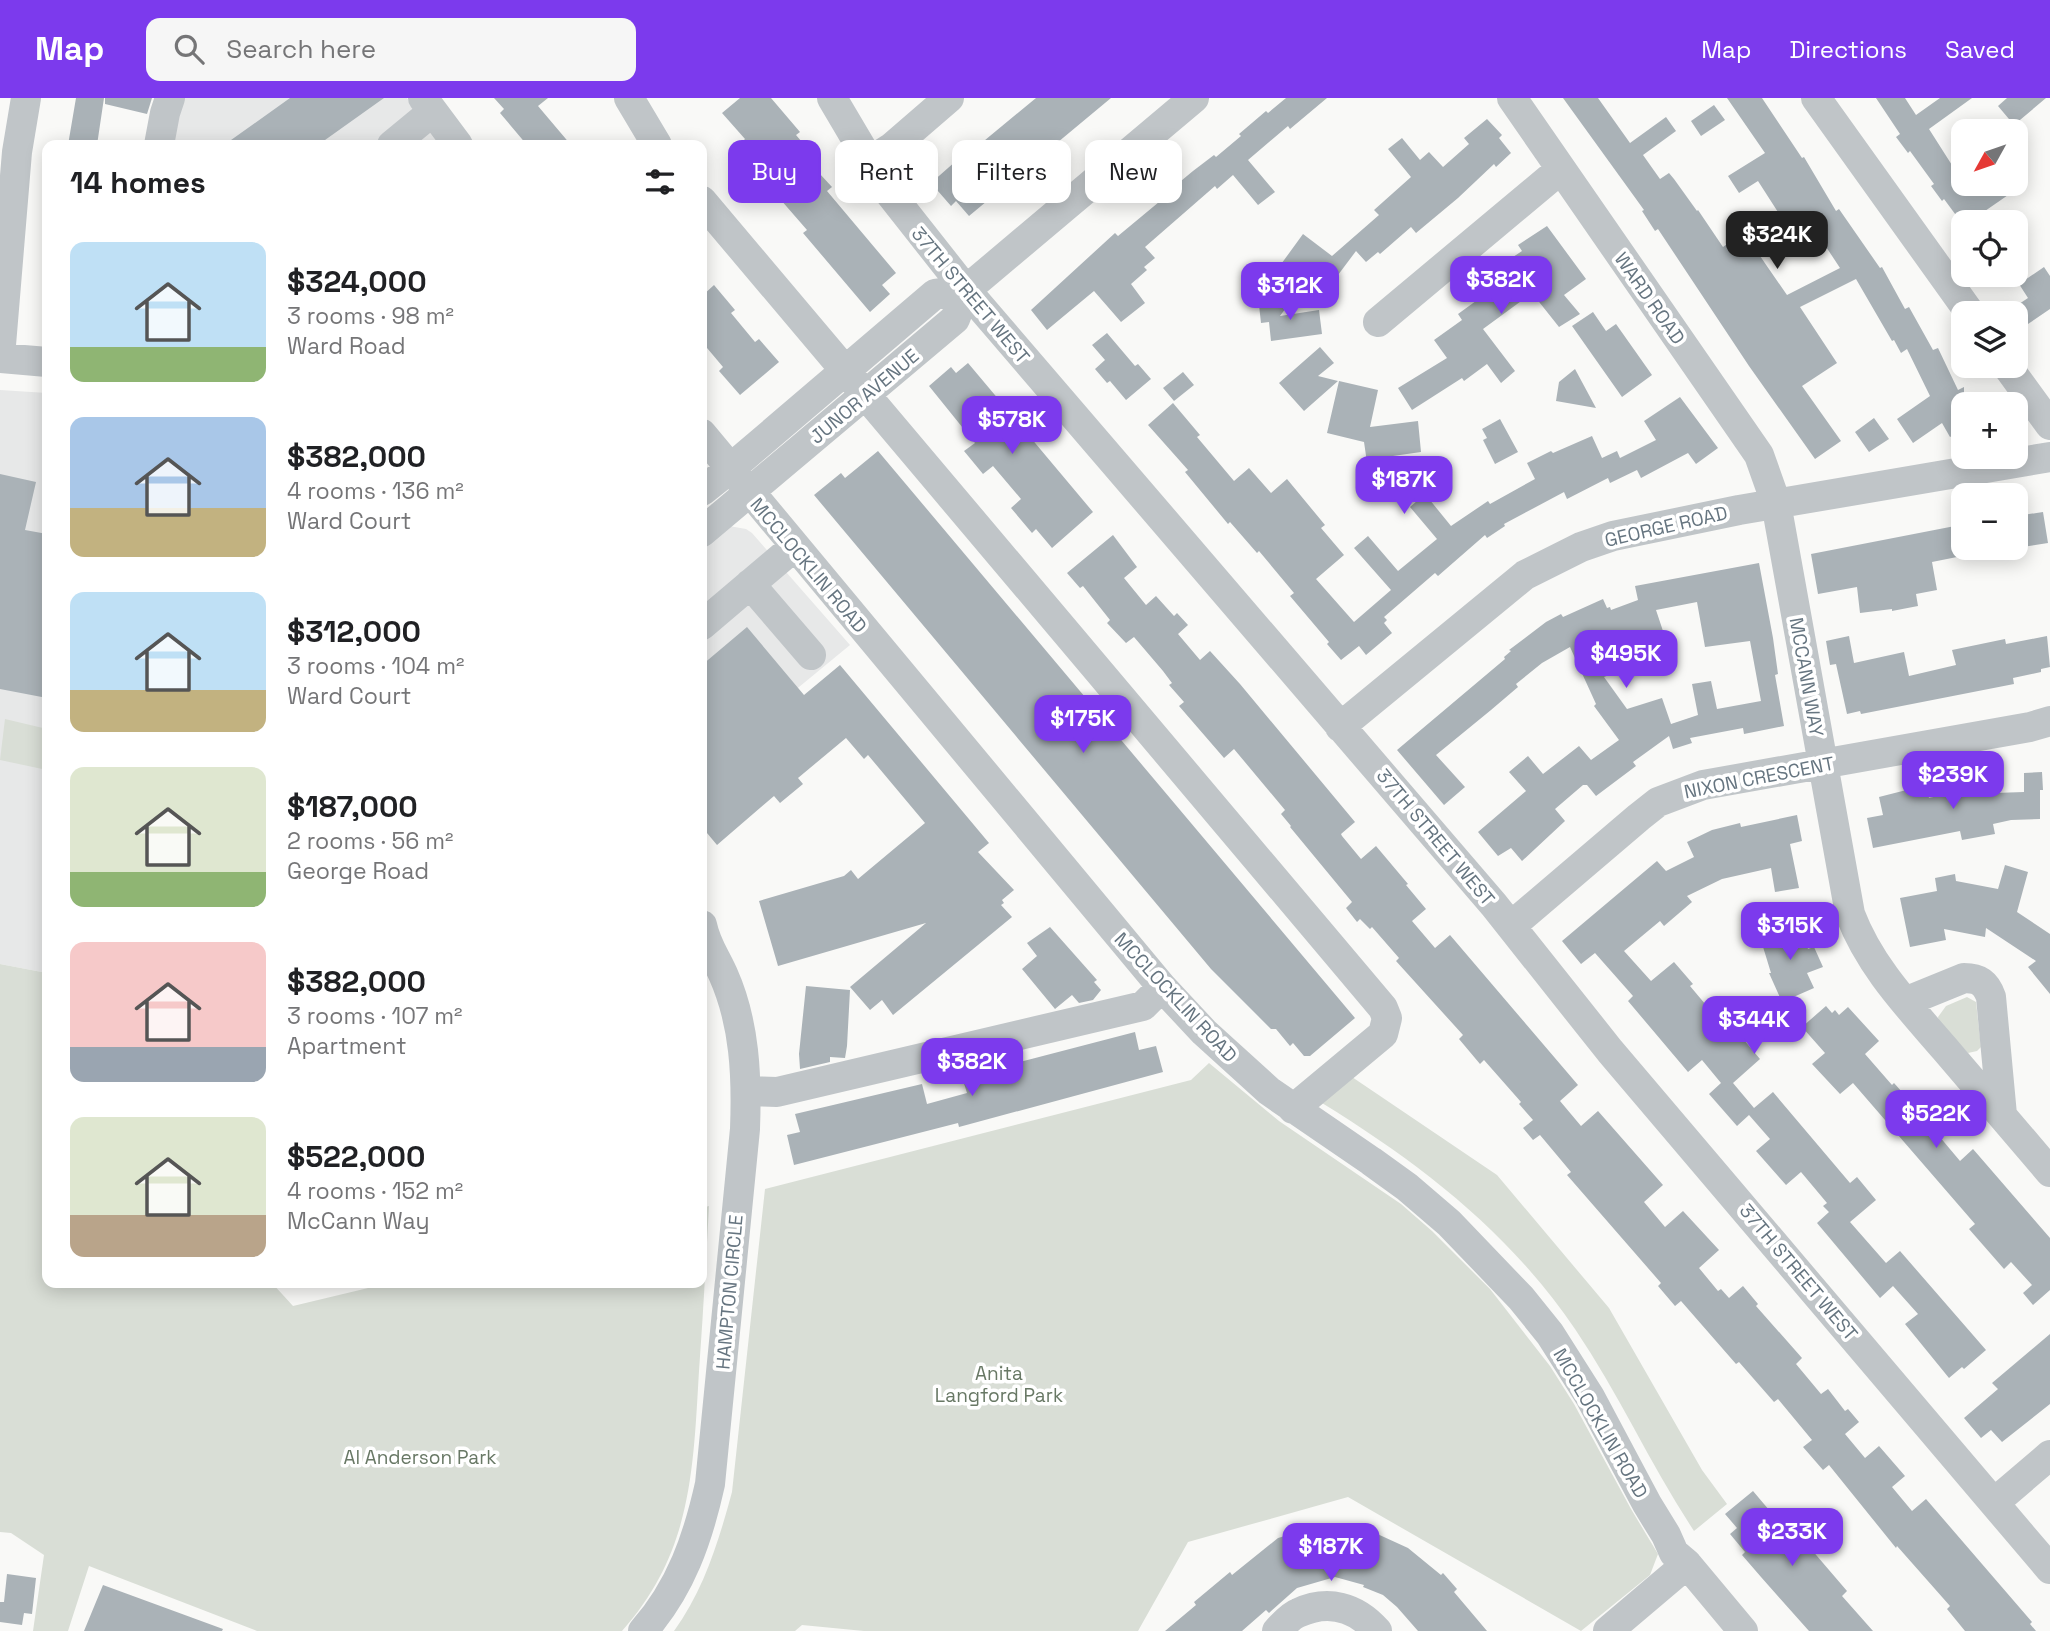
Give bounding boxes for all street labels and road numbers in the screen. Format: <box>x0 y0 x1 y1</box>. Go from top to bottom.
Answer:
street label: 37TH STREET WEST <box>906 222 1035 369</box>
street label: WARD ROAD <box>1609 247 1690 349</box>
street label: JUNOR AVENUE <box>804 343 924 449</box>
street label: MCCLOCKLIN ROAD <box>745 493 872 638</box>
street label: GEORGE ROAD <box>1602 500 1730 553</box>
street label: MCCANN WAY <box>1784 615 1829 739</box>
street label: NIXON CRESCENT <box>1682 751 1836 804</box>
street label: 37TH STREET WEST <box>1371 764 1500 911</box>
street label: MCCLOCKLIN ROAD <box>1109 927 1242 1068</box>
street label: 37TH STREET WEST <box>1734 1199 1863 1346</box>
street label: HAMPTON CIRCLE <box>710 1214 749 1370</box>
street label: MCCLOCKLIN ROAD <box>1548 1344 1654 1503</box>

